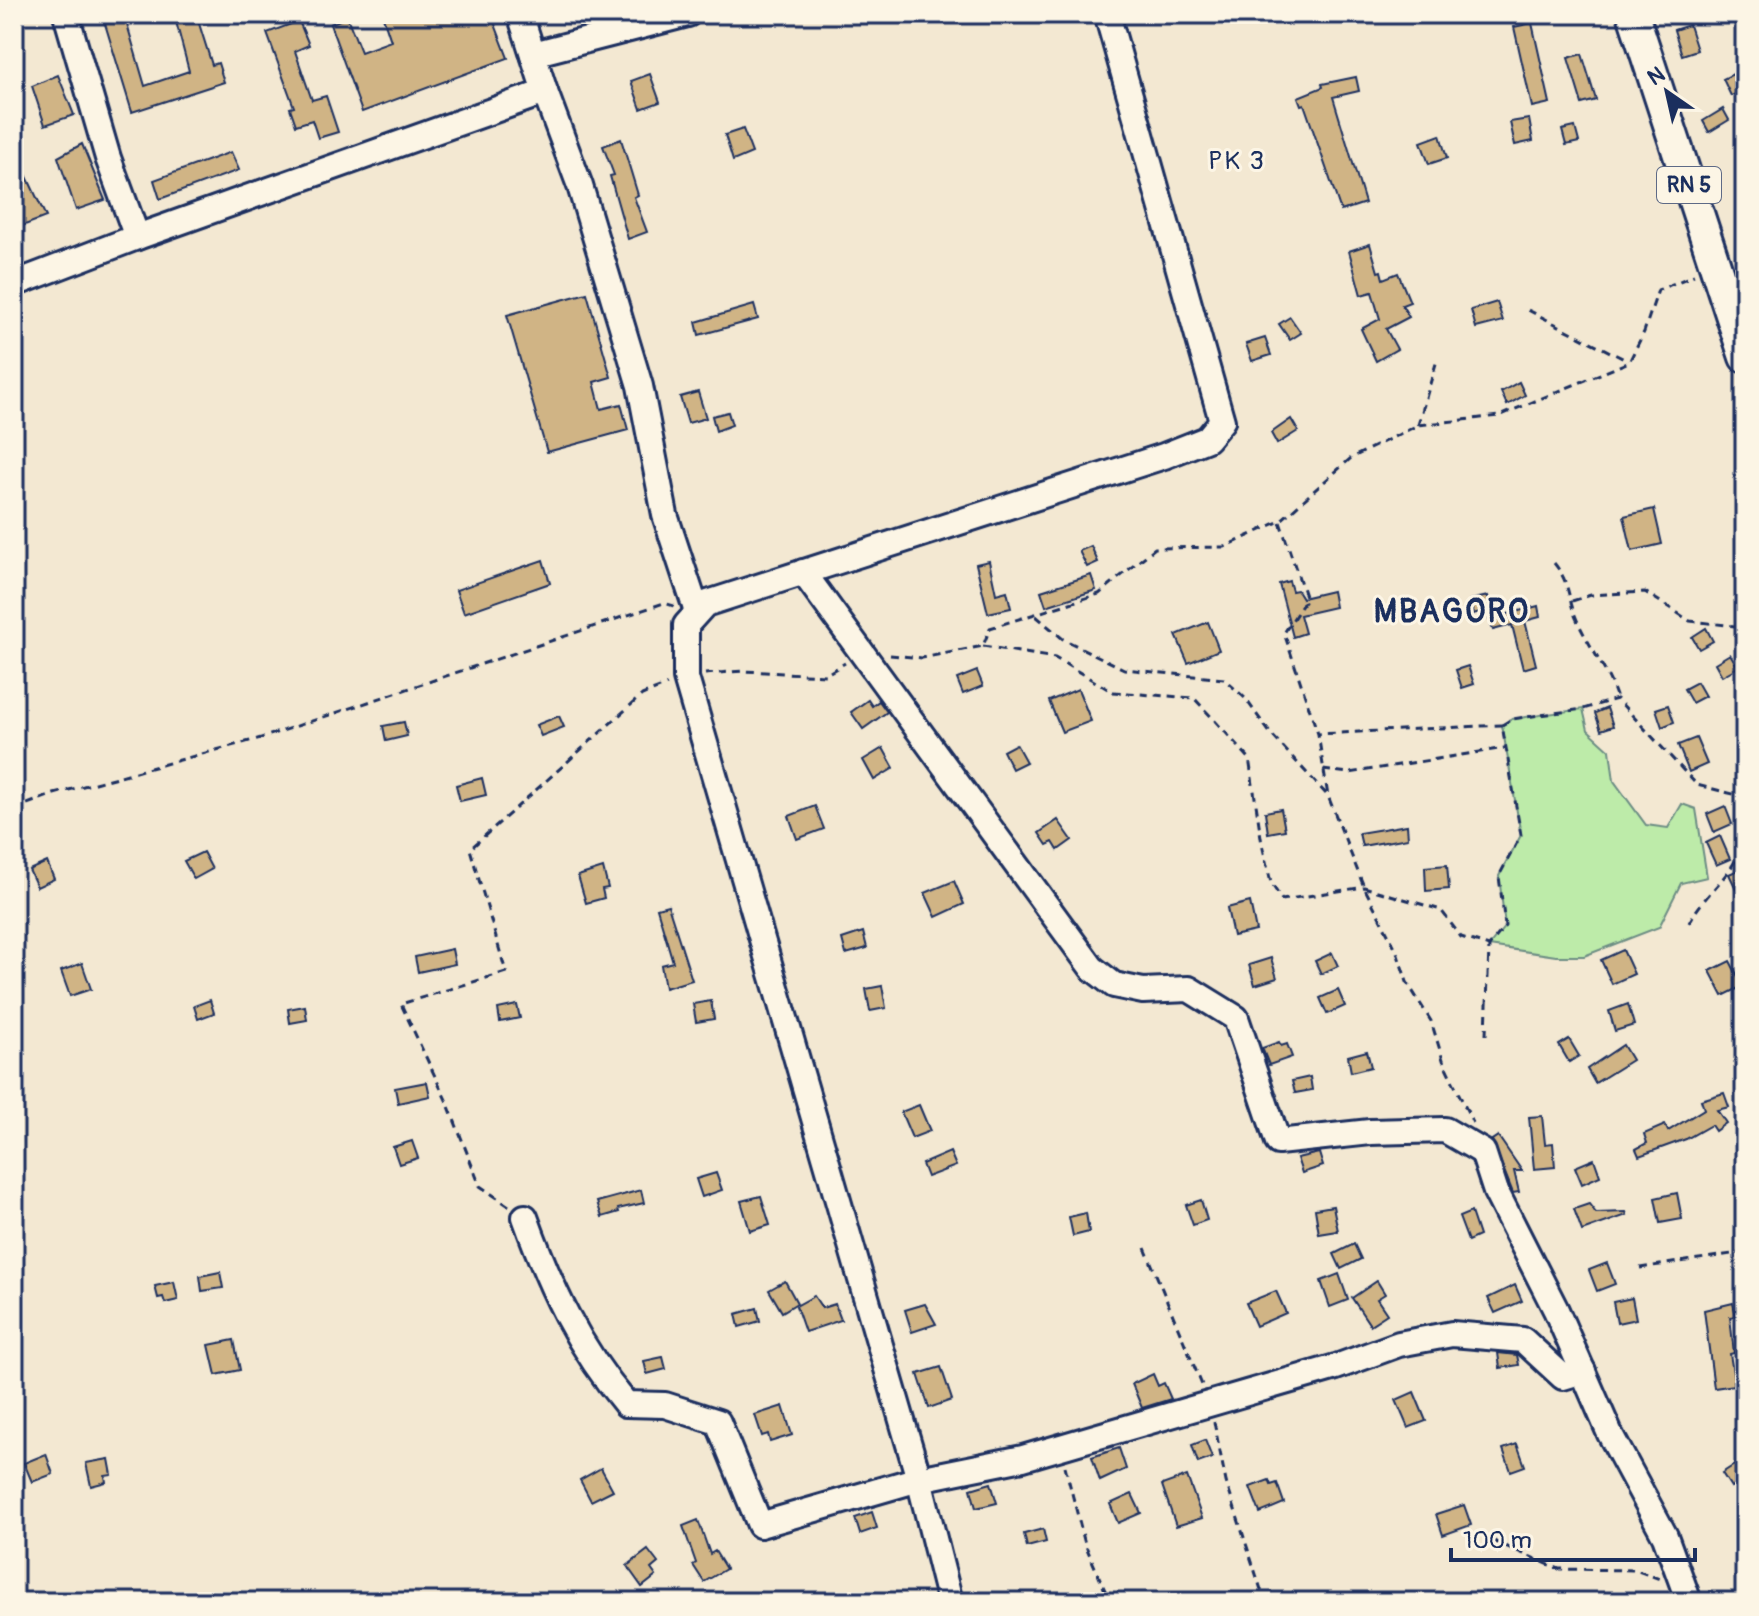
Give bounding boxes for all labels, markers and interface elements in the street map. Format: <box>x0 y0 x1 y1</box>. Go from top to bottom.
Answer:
north arrow <box>1627 52 1707 132</box>
text: N <box>1642 60 1670 92</box>
district label: PK 3 <box>1208 145 1266 177</box>
road number: RN 5 <box>1657 167 1721 203</box>
district label: MBAGORO <box>1374 592 1530 632</box>
scale bar <box>1451 1512 1695 1562</box>
text: 100 m <box>1463 1526 1532 1555</box>

